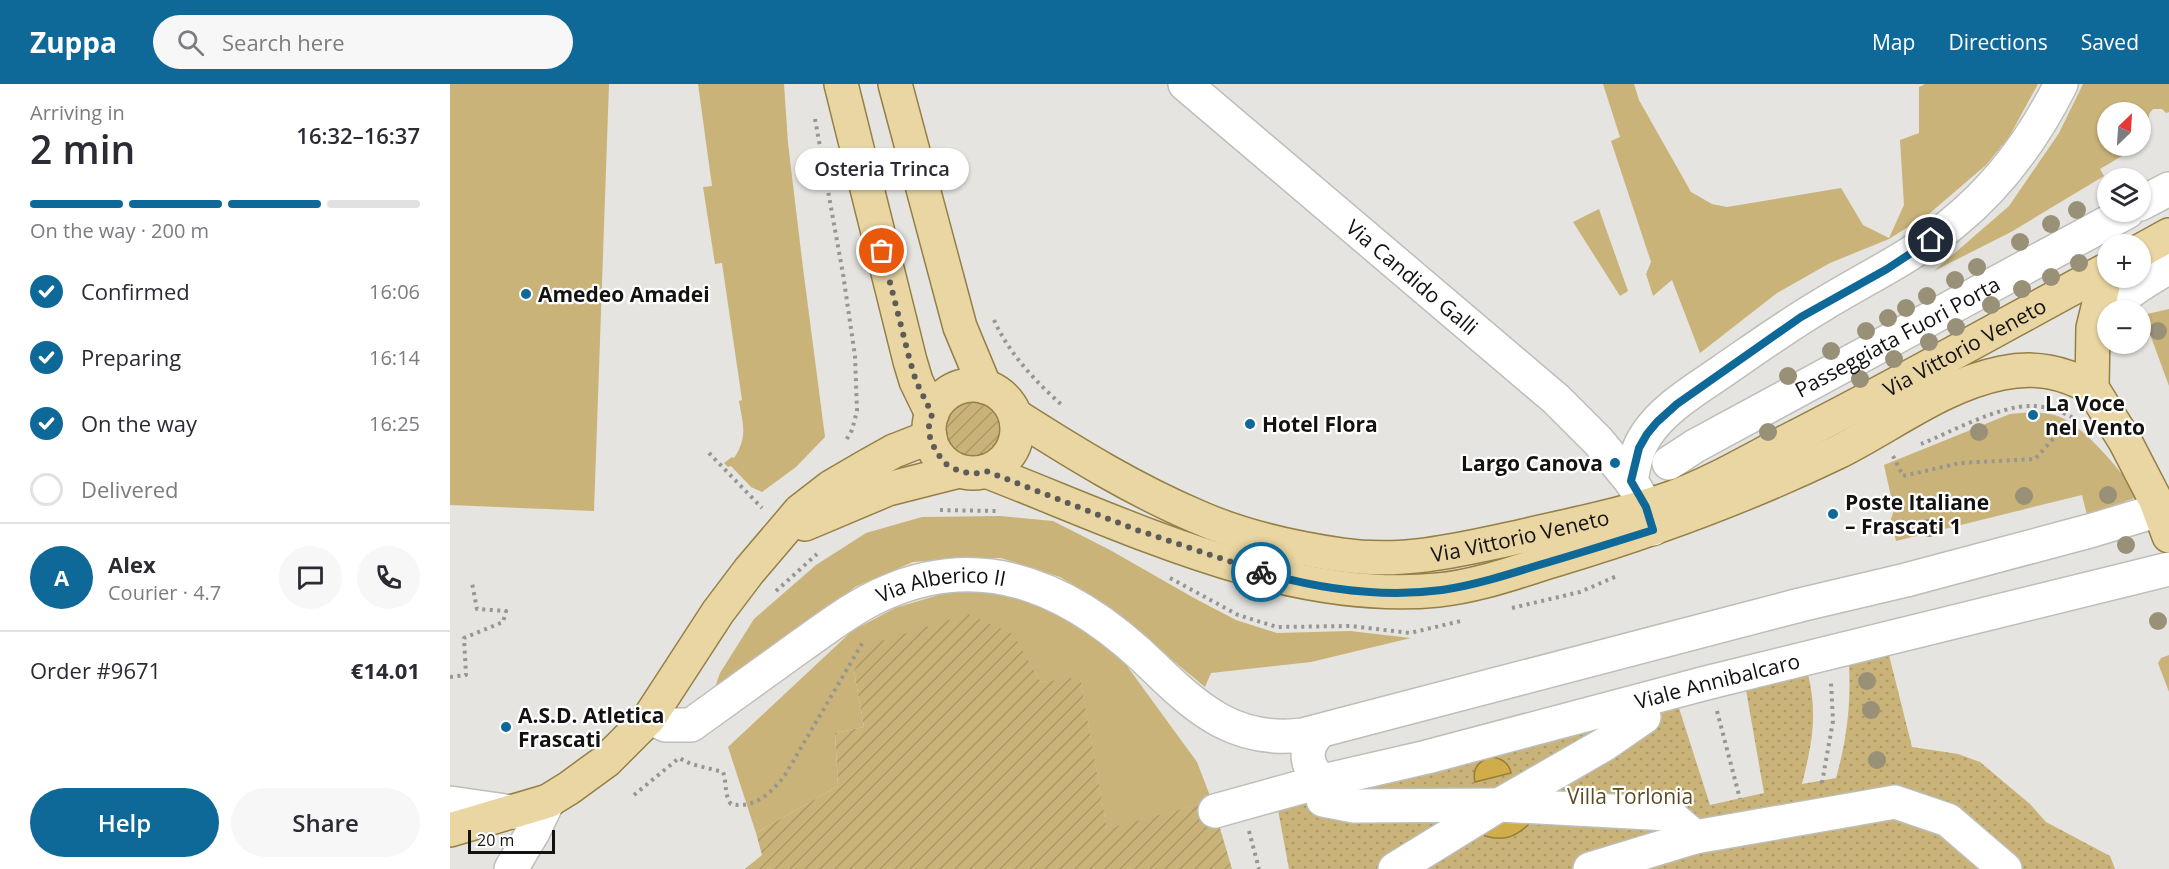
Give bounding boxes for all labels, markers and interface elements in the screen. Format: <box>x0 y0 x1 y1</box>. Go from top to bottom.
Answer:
search box <box>153 15 573 69</box>
text: Zuppa <box>30 23 117 61</box>
icon: search <box>174 26 207 59</box>
text: Search here <box>222 27 345 57</box>
text: Map <box>1872 28 1915 56</box>
text: Directions <box>1948 28 2048 56</box>
text: Saved <box>2081 28 2139 56</box>
text: Arriving in <box>30 99 125 126</box>
north arrow <box>2097 102 2151 156</box>
map controls <box>2097 102 2151 354</box>
text: 16:32–16:37 <box>296 120 420 150</box>
text: 2 min <box>30 122 135 175</box>
callout: Osteria Trinca <box>795 149 969 191</box>
text: Osteria Trinca <box>814 155 950 182</box>
button: layers <box>2097 168 2151 222</box>
street label: Via Candido Galli <box>1340 213 1484 341</box>
pin <box>1905 214 1956 265</box>
text: On the way · 200 m <box>30 217 209 244</box>
icon: home <box>1914 223 1947 256</box>
pin <box>856 225 907 276</box>
icon: bag <box>865 234 898 267</box>
button: + <box>2097 234 2151 288</box>
street label: Passeggiata Fuori Porta <box>1790 270 2005 403</box>
icon: check <box>30 275 63 308</box>
text: Confirmed <box>81 276 190 306</box>
text: 16:06 <box>369 278 420 305</box>
place label: Amedeo Amadei <box>538 280 710 308</box>
marker: Amedeo Amadei <box>519 287 533 301</box>
street label: Via Vittorio Veneto <box>1878 291 2051 403</box>
button: − <box>2097 300 2151 354</box>
icon: check <box>30 341 63 374</box>
text: Preparing <box>81 342 181 372</box>
text: 16:14 <box>369 344 420 371</box>
place label: La Voce nel Vento <box>2045 389 2145 441</box>
icon: check <box>30 407 63 440</box>
text: On the way <box>81 408 197 438</box>
marker: La Voce nel Vento <box>2026 408 2040 422</box>
text: 16:25 <box>369 410 420 437</box>
place label: Hotel Flora <box>1262 410 1378 438</box>
marker: Hotel Flora <box>1243 417 1257 431</box>
place label: Largo Canova <box>1461 449 1603 477</box>
marker: Largo Canova <box>1608 456 1622 470</box>
text: Delivered <box>81 474 179 504</box>
place label: Poste Italiane – Frascati 1 <box>1845 488 1989 540</box>
street label: Via Vittorio Veneto <box>1429 503 1612 568</box>
marker: Poste Italiane – Frascati 1 <box>1826 507 1840 521</box>
courier <box>1231 542 1291 602</box>
button: chat <box>279 546 342 609</box>
button: phone <box>357 546 420 609</box>
text: Alex <box>108 549 156 579</box>
icon: bike <box>1245 556 1278 589</box>
street label: Via Alberico II <box>872 561 1008 609</box>
text: A <box>54 562 69 592</box>
text: Courier · 4.7 <box>108 579 221 606</box>
street label: Viale Annibalcaro <box>1632 646 1803 715</box>
text: Order #9671 <box>30 655 161 685</box>
text: €14.01 <box>351 655 420 685</box>
place label: A.S.D. Atletica Frascati <box>518 701 664 753</box>
marker: A.S.D. Atletica Frascati <box>499 720 513 734</box>
park label: Villa Torlonia <box>1567 782 1693 810</box>
button: Help <box>30 788 219 857</box>
button: Share <box>231 788 420 857</box>
scale bar <box>468 827 555 854</box>
text: 20 m <box>477 829 514 851</box>

